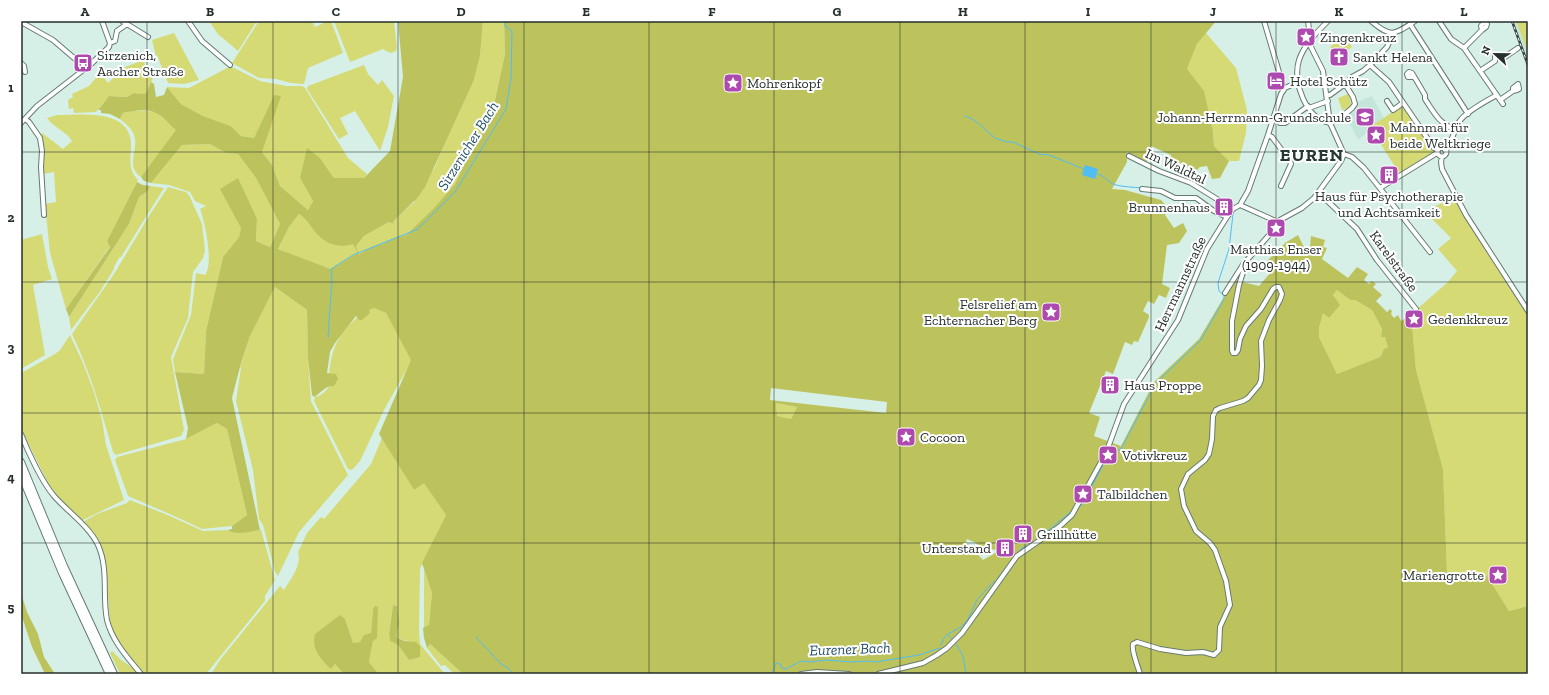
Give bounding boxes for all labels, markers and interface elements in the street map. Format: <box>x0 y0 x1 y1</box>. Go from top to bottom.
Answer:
text: A <box>81 4 90 19</box>
text: B <box>206 4 214 19</box>
text: C <box>332 4 340 19</box>
text: D <box>456 4 466 19</box>
text: E <box>582 4 590 19</box>
text: F <box>708 4 716 19</box>
text: G <box>833 4 842 19</box>
text: H <box>958 4 968 19</box>
text: I <box>1086 4 1091 19</box>
text: J <box>1210 4 1216 19</box>
text: K <box>1335 4 1344 19</box>
text: L <box>1460 4 1468 19</box>
place icon: Zingenkreuz <box>1295 26 1317 48</box>
place label: Zingenkreuz <box>1320 29 1397 46</box>
north arrow <box>1475 34 1515 74</box>
text: N <box>1479 44 1494 57</box>
church icon: Sankt Helena <box>1328 46 1350 68</box>
place label: Sirzenich, Aacher Straße <box>97 47 184 80</box>
place label: Sankt Helena <box>1353 49 1433 66</box>
bus stop icon: Sirzenich, Aacher Straße <box>72 52 94 74</box>
hotel icon: Hotel Schütz <box>1265 70 1287 92</box>
place icon: Mohrenkopf <box>722 72 744 94</box>
place label: Hotel Schütz <box>1290 73 1368 90</box>
place label: Mohrenkopf <box>747 75 822 92</box>
text: 1 <box>8 80 14 95</box>
water label: Sirzenicher Bach <box>434 98 503 194</box>
school or university icon: Johann-Herrmann-Grundschule <box>1354 106 1376 128</box>
place label: Johann-Herrmann-Grundschule <box>1157 109 1351 126</box>
place label: Mahnmal für beide Weltkriege <box>1389 119 1491 152</box>
place icon: Mahnmal für beide Weltkriege <box>1365 124 1387 146</box>
district label: EUREN <box>1280 144 1344 166</box>
street label: Im Waldtal <box>1142 145 1209 188</box>
building icon: Haus für Psychotherapie und Achtsamkeit <box>1378 164 1400 186</box>
place label: Haus für Psychotherapie und Achtsamkeit <box>1315 188 1464 221</box>
building icon: Brunnenhaus <box>1213 196 1235 218</box>
place label: Brunnenhaus <box>1129 199 1210 216</box>
text: 2 <box>8 210 15 225</box>
place icon: Matthias Enser (1909-1944) <box>1265 217 1287 239</box>
street label: Karelstraße <box>1366 227 1422 296</box>
street label: Herrmannstraße <box>1151 233 1210 335</box>
place label: Matthias Enser (1909-1944) <box>1230 241 1322 274</box>
place label: Felsrelief am Echternacher Berg <box>924 296 1037 329</box>
place icon: Felsrelief am Echternacher Berg <box>1040 301 1062 323</box>
place icon: Gedenkkreuz <box>1403 308 1425 330</box>
place label: Gedenkkreuz <box>1428 311 1508 328</box>
text: 3 <box>8 340 15 355</box>
building icon: Haus Proppe <box>1099 374 1121 396</box>
place label: Haus Proppe <box>1124 377 1202 394</box>
place icon: Cocoon <box>895 426 917 448</box>
place label: Cocoon <box>920 429 965 446</box>
place icon: Votivkreuz <box>1097 444 1119 466</box>
place label: Votivkreuz <box>1121 447 1188 464</box>
text: 4 <box>7 470 15 485</box>
place icon: Talbildchen <box>1072 483 1094 505</box>
place label: Talbildchen <box>1097 486 1167 503</box>
building icon: Grillhütte <box>1012 523 1034 545</box>
place label: Grillhütte <box>1037 526 1097 543</box>
building icon: Unterstand <box>994 537 1016 559</box>
place label: Unterstand <box>922 540 991 557</box>
place icon: Mariengrotte <box>1487 564 1509 586</box>
place label: Mariengrotte <box>1403 567 1484 584</box>
text: 5 <box>8 600 15 615</box>
water label: Eurener Bach <box>809 639 891 659</box>

